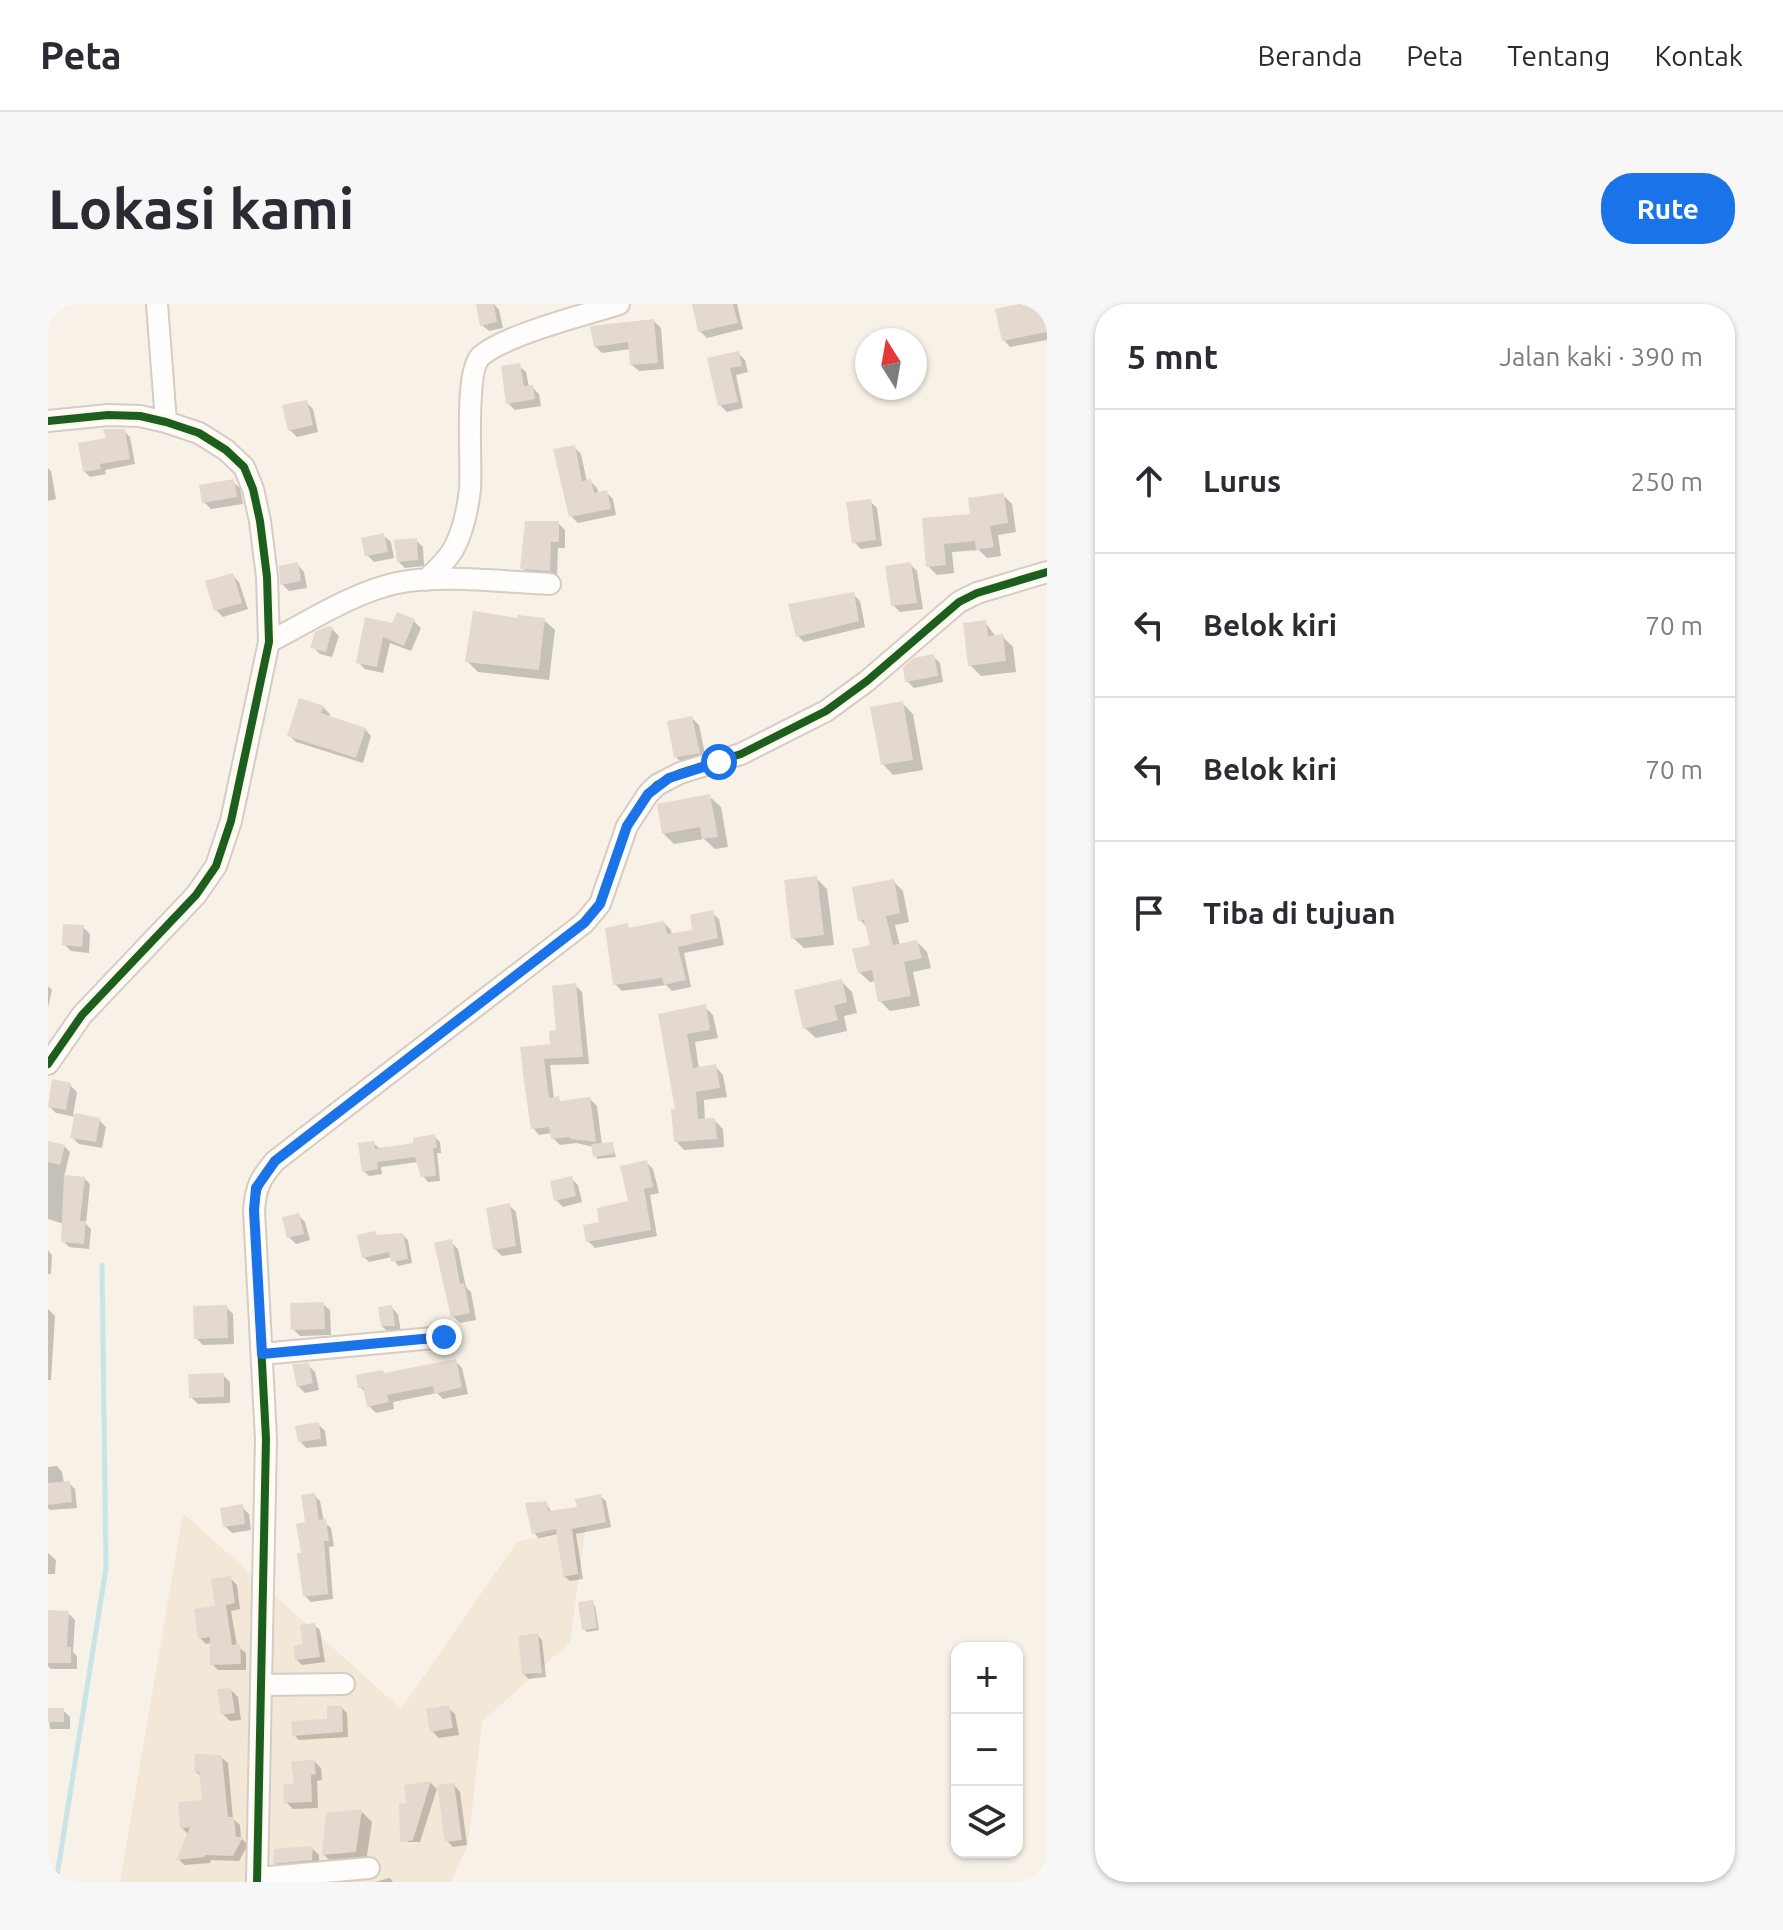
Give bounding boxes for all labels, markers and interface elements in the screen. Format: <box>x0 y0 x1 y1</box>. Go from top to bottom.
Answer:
text: Peta <box>40 34 122 76</box>
text: Beranda <box>1257 40 1362 71</box>
text: Peta <box>1406 40 1463 71</box>
text: Tentang <box>1507 40 1610 71</box>
text: Kontak <box>1654 40 1743 71</box>
button: Rute <box>1601 173 1735 244</box>
text: Lokasi kami <box>48 177 354 240</box>
north arrow <box>855 328 927 400</box>
text: 5 mnt <box>1127 337 1218 375</box>
text: Jalan kaki · 390 m <box>1499 342 1703 371</box>
icon: ahead <box>1127 459 1171 503</box>
text: Lurus <box>1203 464 1281 498</box>
text: 250 m <box>1631 467 1703 496</box>
icon: left <box>1127 603 1171 647</box>
text: Belok kiri <box>1203 608 1337 642</box>
text: 70 m <box>1645 611 1703 640</box>
route start <box>701 744 737 780</box>
icon: left <box>1127 747 1171 791</box>
text: Belok kiri <box>1203 752 1337 786</box>
text: 70 m <box>1645 755 1703 784</box>
icon: arrive <box>1127 891 1171 935</box>
text: Tiba di tujuan <box>1203 896 1396 930</box>
route end <box>426 1319 462 1355</box>
map controls <box>951 1642 1023 1858</box>
button: + <box>951 1642 1023 1714</box>
button: − <box>951 1714 1023 1786</box>
button: layers <box>951 1786 1023 1858</box>

